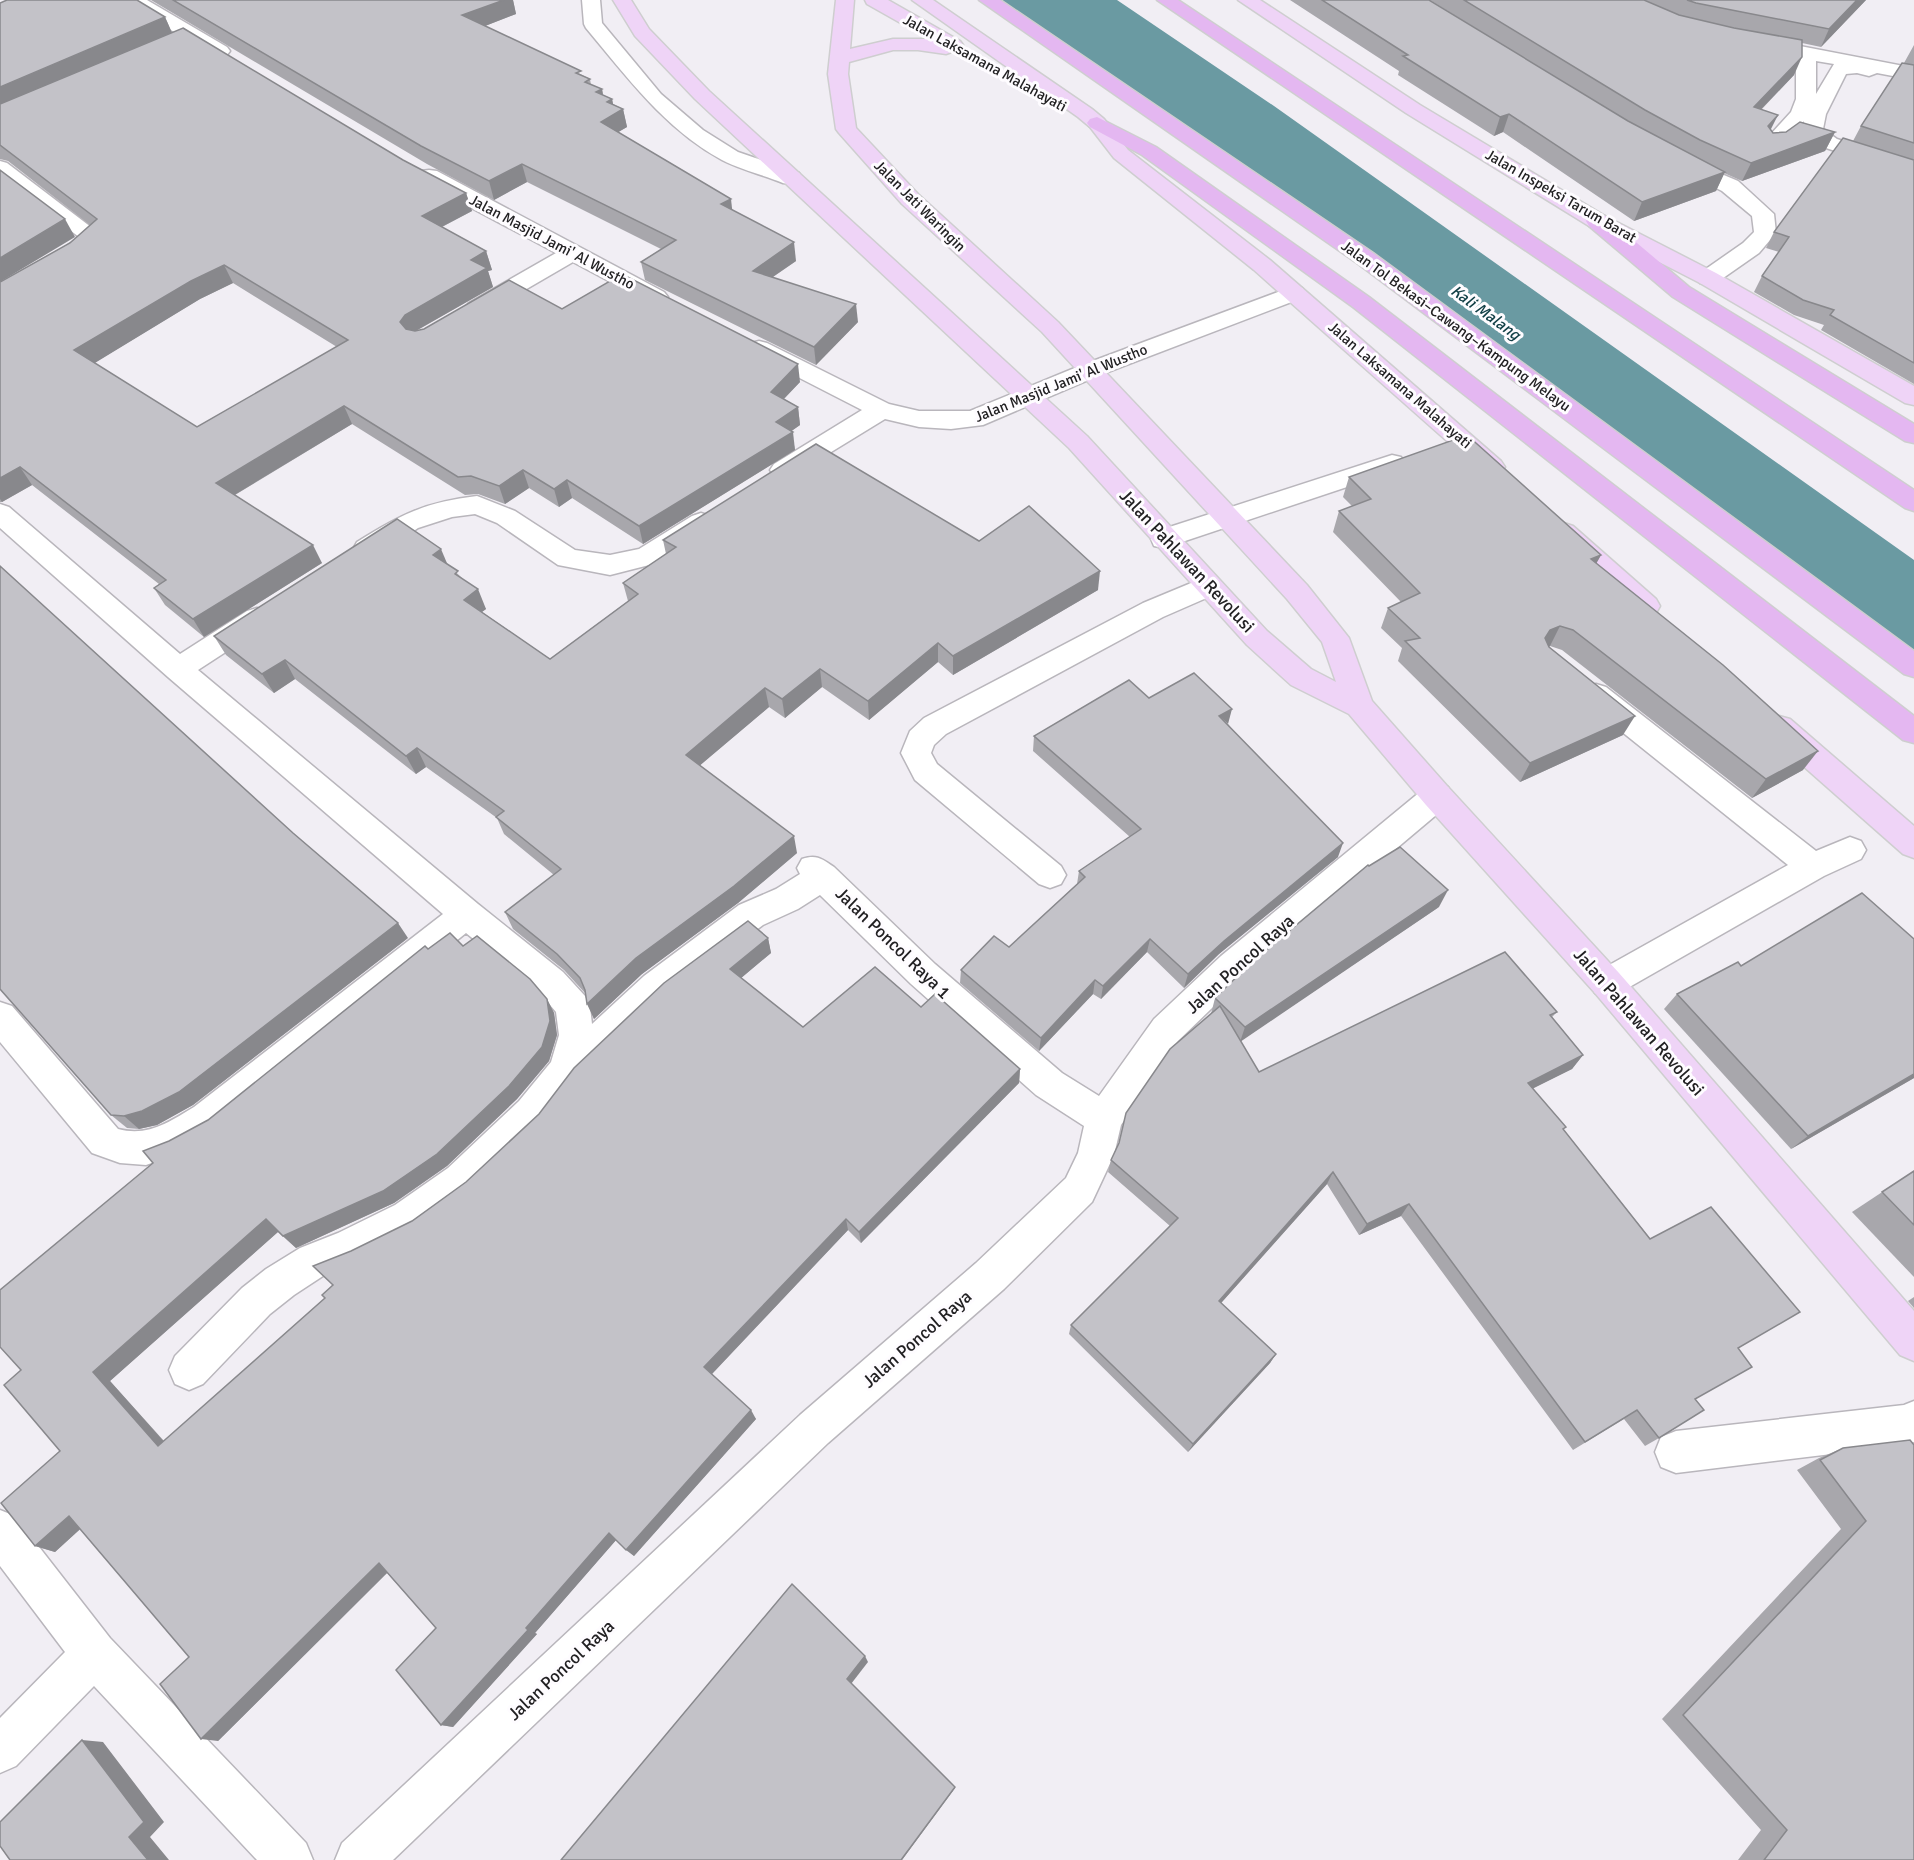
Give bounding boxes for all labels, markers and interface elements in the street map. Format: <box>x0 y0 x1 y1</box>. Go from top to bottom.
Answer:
street label: Jalan Laksamana Malahayati <box>900 10 1070 116</box>
street label: Jalan Inspeksi Tarum Barat <box>1482 145 1640 247</box>
street label: Jalan Jati Waringin <box>871 157 969 255</box>
street label: Jalan Masjid Jami' Al Wustho <box>466 191 638 293</box>
street label: Jalan Tol Bekasi–Cawang–Kampung Melayu <box>1338 237 1574 415</box>
water label: Kali Malang <box>1447 281 1525 346</box>
street label: Jalan Laksamana Malahayati <box>1325 318 1475 452</box>
street label: Jalan Masjid Jami' Al Wustho <box>972 340 1150 426</box>
street label: Jalan Pahlawan Revolusi <box>1115 485 1259 637</box>
street label: Jalan Poncol Raya 1 <box>831 882 955 1004</box>
street label: Jalan Poncol Raya <box>1181 910 1299 1018</box>
street label: Jalan Pahlawan Revolusi <box>1569 944 1709 1100</box>
street label: Jalan Poncol Raya <box>858 1286 976 1392</box>
street label: Jalan Poncol Raya <box>503 1615 619 1725</box>

